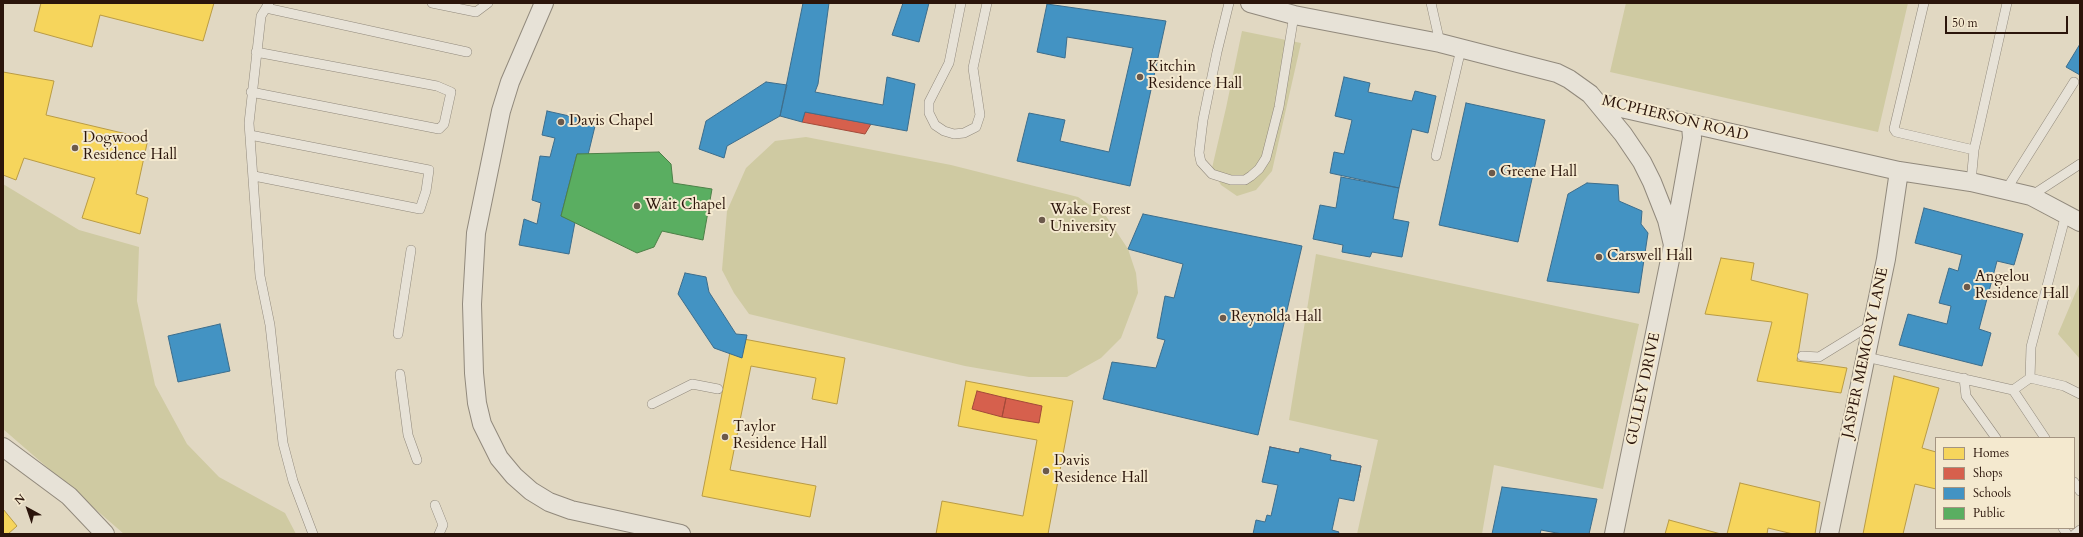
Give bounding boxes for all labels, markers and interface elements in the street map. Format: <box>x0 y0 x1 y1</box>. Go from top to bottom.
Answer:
scale bar <box>1947 8 2070 34</box>
text: 50 m <box>1952 15 1978 31</box>
place label: Kitchin Residence Hall <box>1148 59 1242 94</box>
marker: Kitchin Residence Hall <box>1135 72 1145 82</box>
street label: MCPHERSON ROAD <box>1600 92 1750 146</box>
place label: Davis Chapel <box>569 113 653 131</box>
marker: Davis Chapel <box>556 117 566 127</box>
place label: Dogwood Residence Hall <box>83 130 177 165</box>
marker: Dogwood Residence Hall <box>70 143 80 153</box>
place label: Greene Hall <box>1500 164 1577 182</box>
marker: Greene Hall <box>1487 168 1497 178</box>
place label: Wait Chapel <box>645 197 726 215</box>
marker: Wait Chapel <box>632 201 642 211</box>
place label: Wake Forest University <box>1050 202 1131 237</box>
marker: Wake Forest University <box>1037 215 1047 225</box>
place label: Carswell Hall <box>1607 248 1693 266</box>
marker: Carswell Hall <box>1594 252 1604 262</box>
street label: JASPER MEMORY LANE <box>1839 266 1893 440</box>
place label: Angelou Residence Hall <box>1975 269 2069 304</box>
marker: Angelou Residence Hall <box>1962 282 1972 292</box>
place label: Reynolda Hall <box>1231 309 1322 327</box>
marker: Reynolda Hall <box>1218 313 1228 323</box>
street label: GULLEY DRIVE <box>1623 331 1665 447</box>
place label: Taylor Residence Hall <box>733 419 827 454</box>
marker: Taylor Residence Hall <box>720 432 730 442</box>
legend <box>1935 437 2075 529</box>
text: Homes <box>1973 445 2009 461</box>
place label: Davis Residence Hall <box>1054 453 1148 488</box>
text: Shops <box>1973 465 2002 481</box>
marker: Davis Residence Hall <box>1041 466 1051 476</box>
text: Schools <box>1973 485 2011 501</box>
north arrow <box>8 489 48 529</box>
text: N <box>11 491 28 508</box>
text: Public <box>1973 505 2005 521</box>

